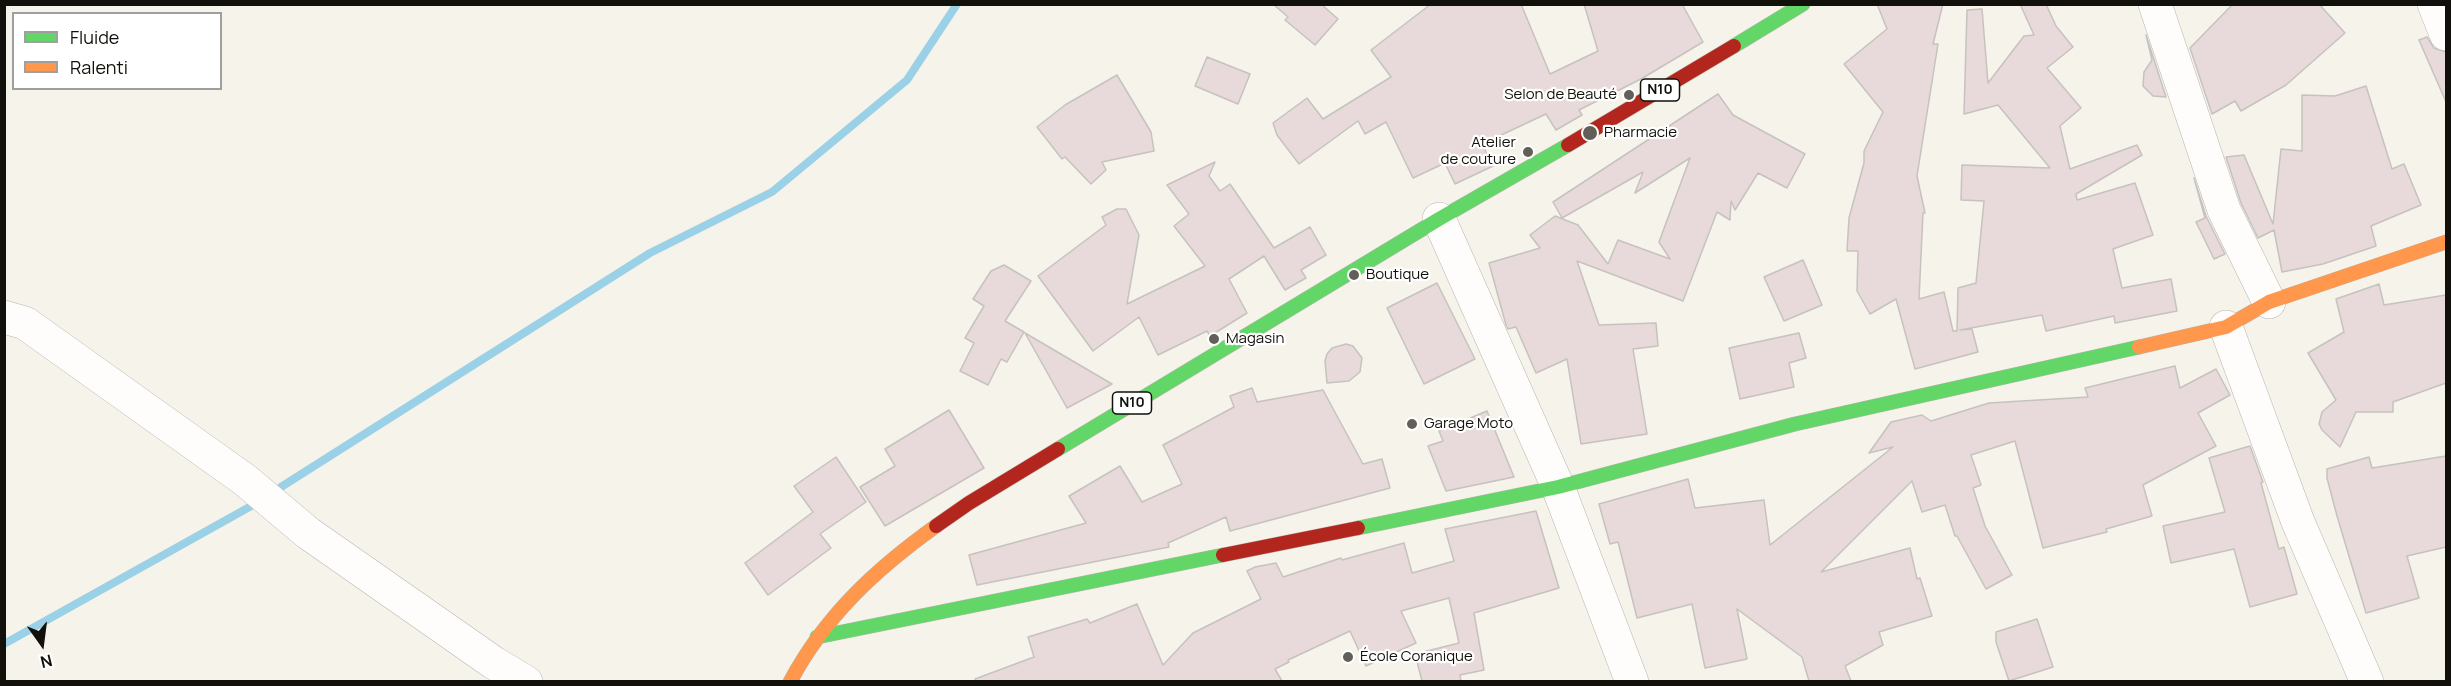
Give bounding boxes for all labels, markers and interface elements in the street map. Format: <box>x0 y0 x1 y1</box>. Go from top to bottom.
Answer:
legend <box>12 12 222 90</box>
text: Fluide <box>70 25 119 49</box>
text: Ralenti <box>70 55 128 79</box>
road number: N10 <box>1640 79 1680 101</box>
place label: Selon de Beauté <box>1504 86 1617 104</box>
marker: Selon de Beauté <box>1622 88 1636 102</box>
marker: Pharmacie <box>1581 124 1599 142</box>
place label: Pharmacie <box>1604 124 1677 142</box>
place label: Atelier de couture <box>1441 134 1516 169</box>
marker: Atelier de couture <box>1521 145 1535 159</box>
place label: Boutique <box>1366 266 1429 284</box>
marker: Boutique <box>1347 268 1361 282</box>
place label: Magasin <box>1226 330 1284 348</box>
marker: Magasin <box>1207 332 1221 346</box>
road number: N10 <box>1112 392 1152 414</box>
place label: Garage Moto <box>1424 415 1513 433</box>
marker: Garage Moto <box>1405 417 1419 431</box>
north arrow <box>12 614 72 674</box>
place label: École Coranique <box>1360 648 1473 666</box>
text: N <box>38 649 55 674</box>
marker: École Coranique <box>1341 650 1355 664</box>

